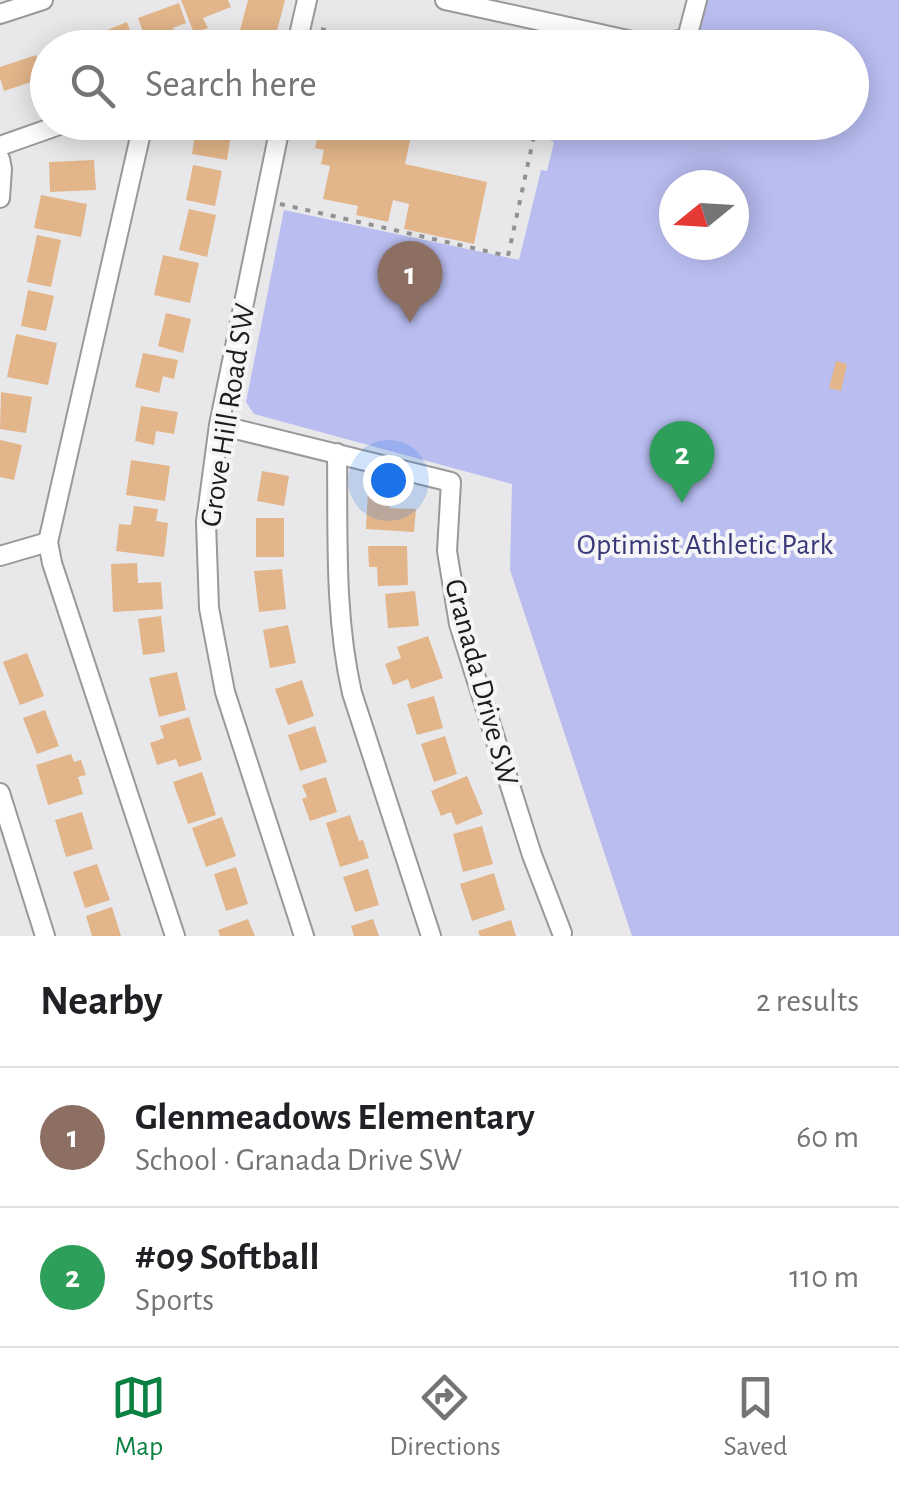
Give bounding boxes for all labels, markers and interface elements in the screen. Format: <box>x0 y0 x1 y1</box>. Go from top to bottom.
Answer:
search box <box>30 30 869 140</box>
icon: search <box>65 58 120 113</box>
text: Search here <box>145 66 317 104</box>
north arrow <box>659 170 749 260</box>
pin: 1 <box>378 240 442 323</box>
street label: Grove Hill Road SW <box>196 301 260 529</box>
pin: 2 <box>650 420 714 503</box>
your location <box>363 455 414 506</box>
park label: Optimist Athletic Park <box>577 530 833 560</box>
street label: Granada Drive SW <box>439 576 523 789</box>
text: Nearby <box>40 980 163 1022</box>
text: 2 results <box>756 985 859 1017</box>
text: Glenmeadows Elementary <box>135 1099 535 1137</box>
text: 1 <box>67 1121 78 1153</box>
text: 60 m <box>796 1121 859 1153</box>
text: School · Granada Drive SW <box>135 1144 462 1176</box>
text: #09 Softball <box>135 1239 320 1277</box>
text: 2 <box>65 1261 80 1293</box>
text: 110 m <box>789 1261 859 1293</box>
text: Sports <box>135 1284 214 1316</box>
tab: Map <box>111 1370 166 1464</box>
tab: Directions <box>389 1370 501 1464</box>
tab: Saved <box>724 1370 788 1464</box>

